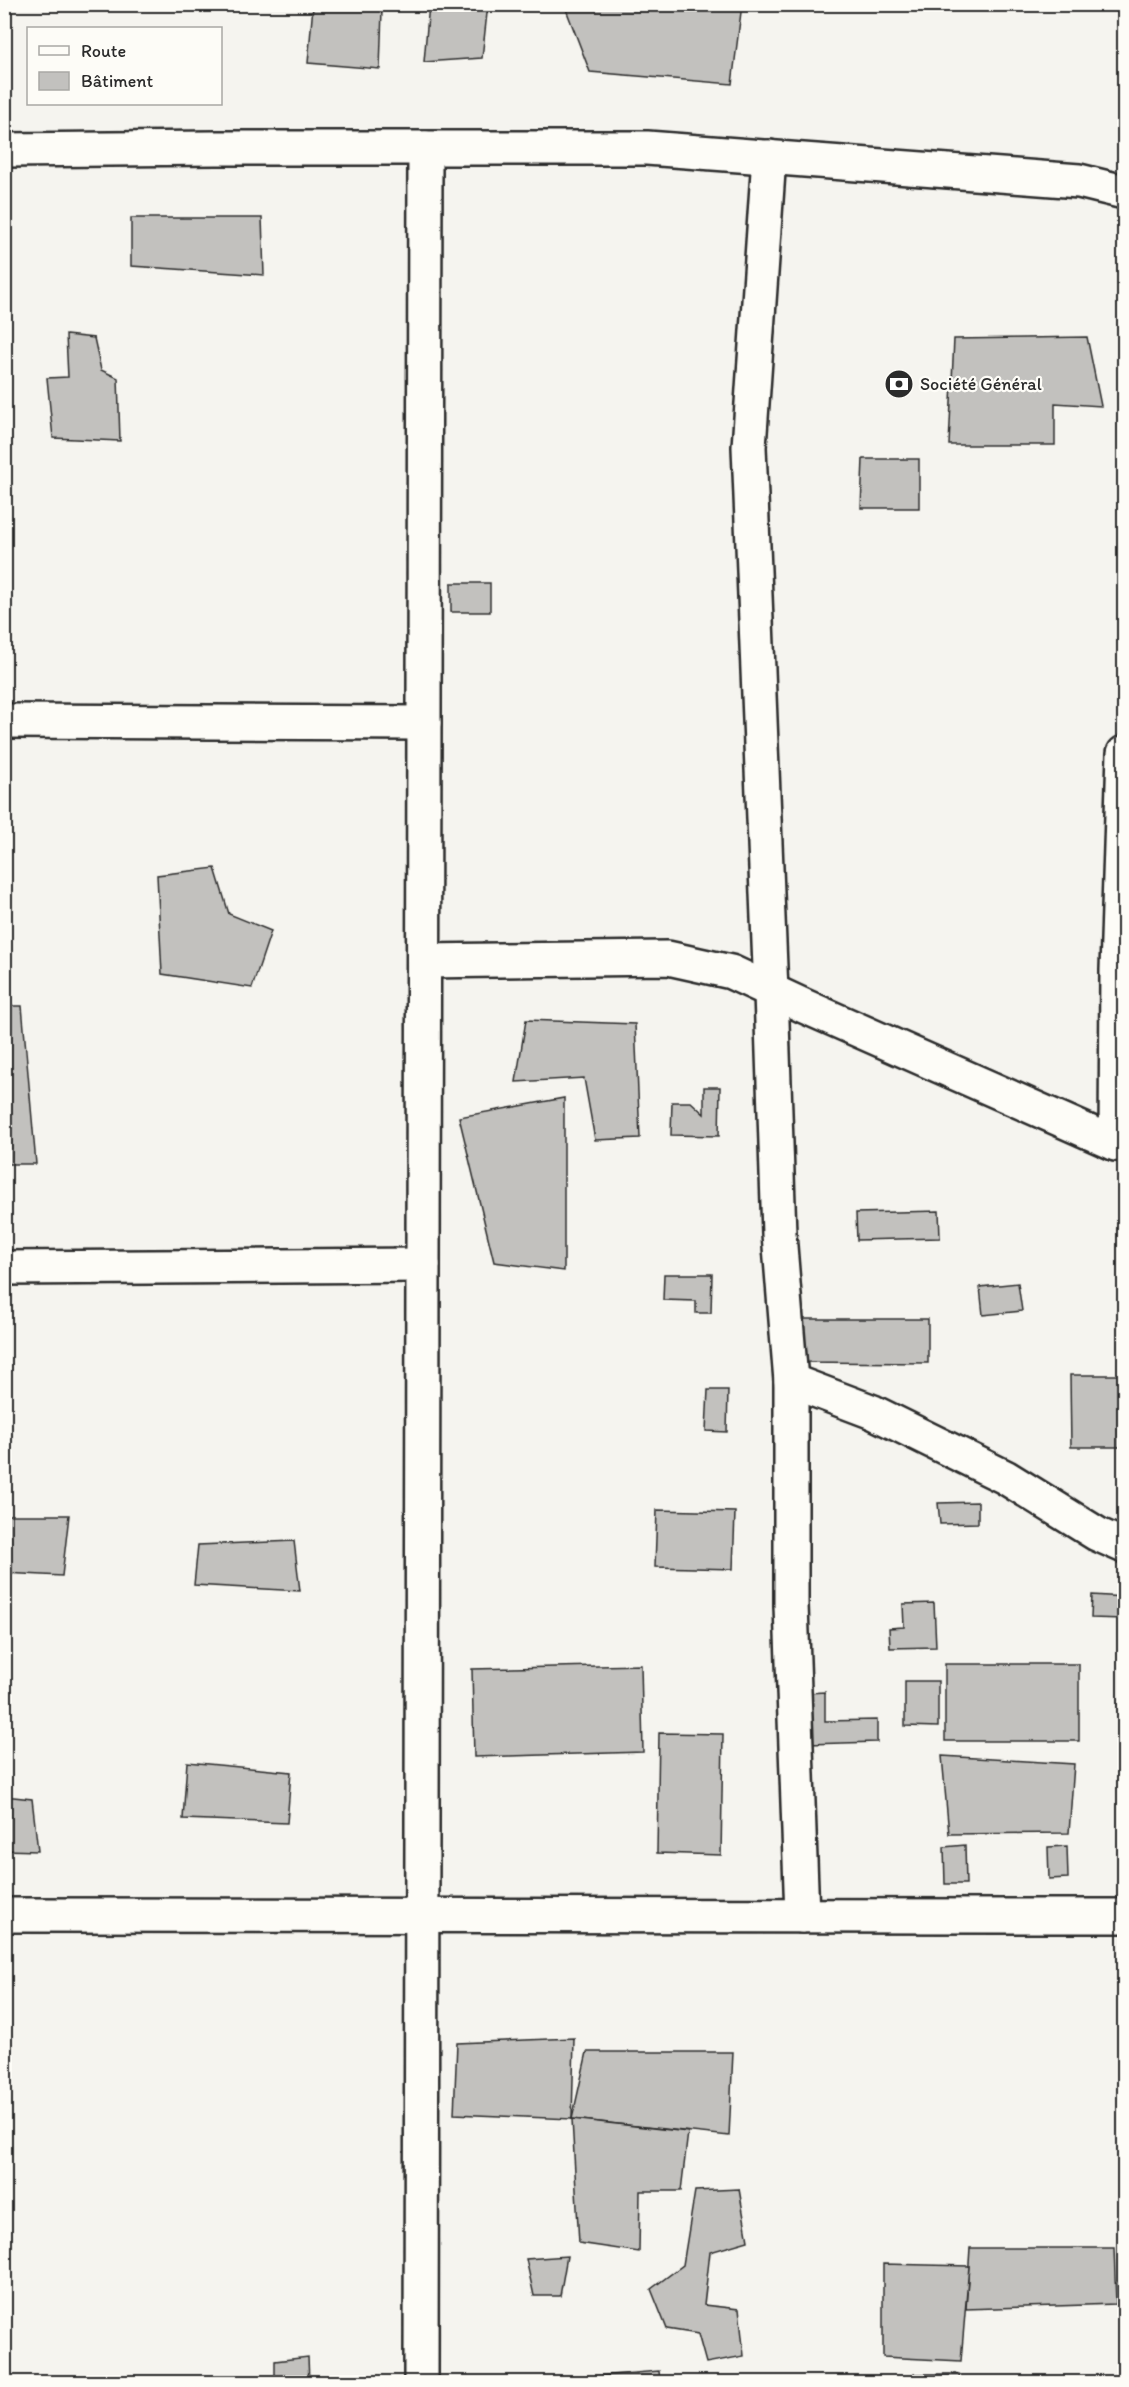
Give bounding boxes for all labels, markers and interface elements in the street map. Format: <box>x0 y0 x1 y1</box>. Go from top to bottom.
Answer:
legend <box>27 27 222 105</box>
text: Route <box>81 40 126 62</box>
text: Bâtiment <box>81 70 154 92</box>
bank icon: Société Général <box>883 368 915 400</box>
place label: Société Général <box>920 373 1042 395</box>

